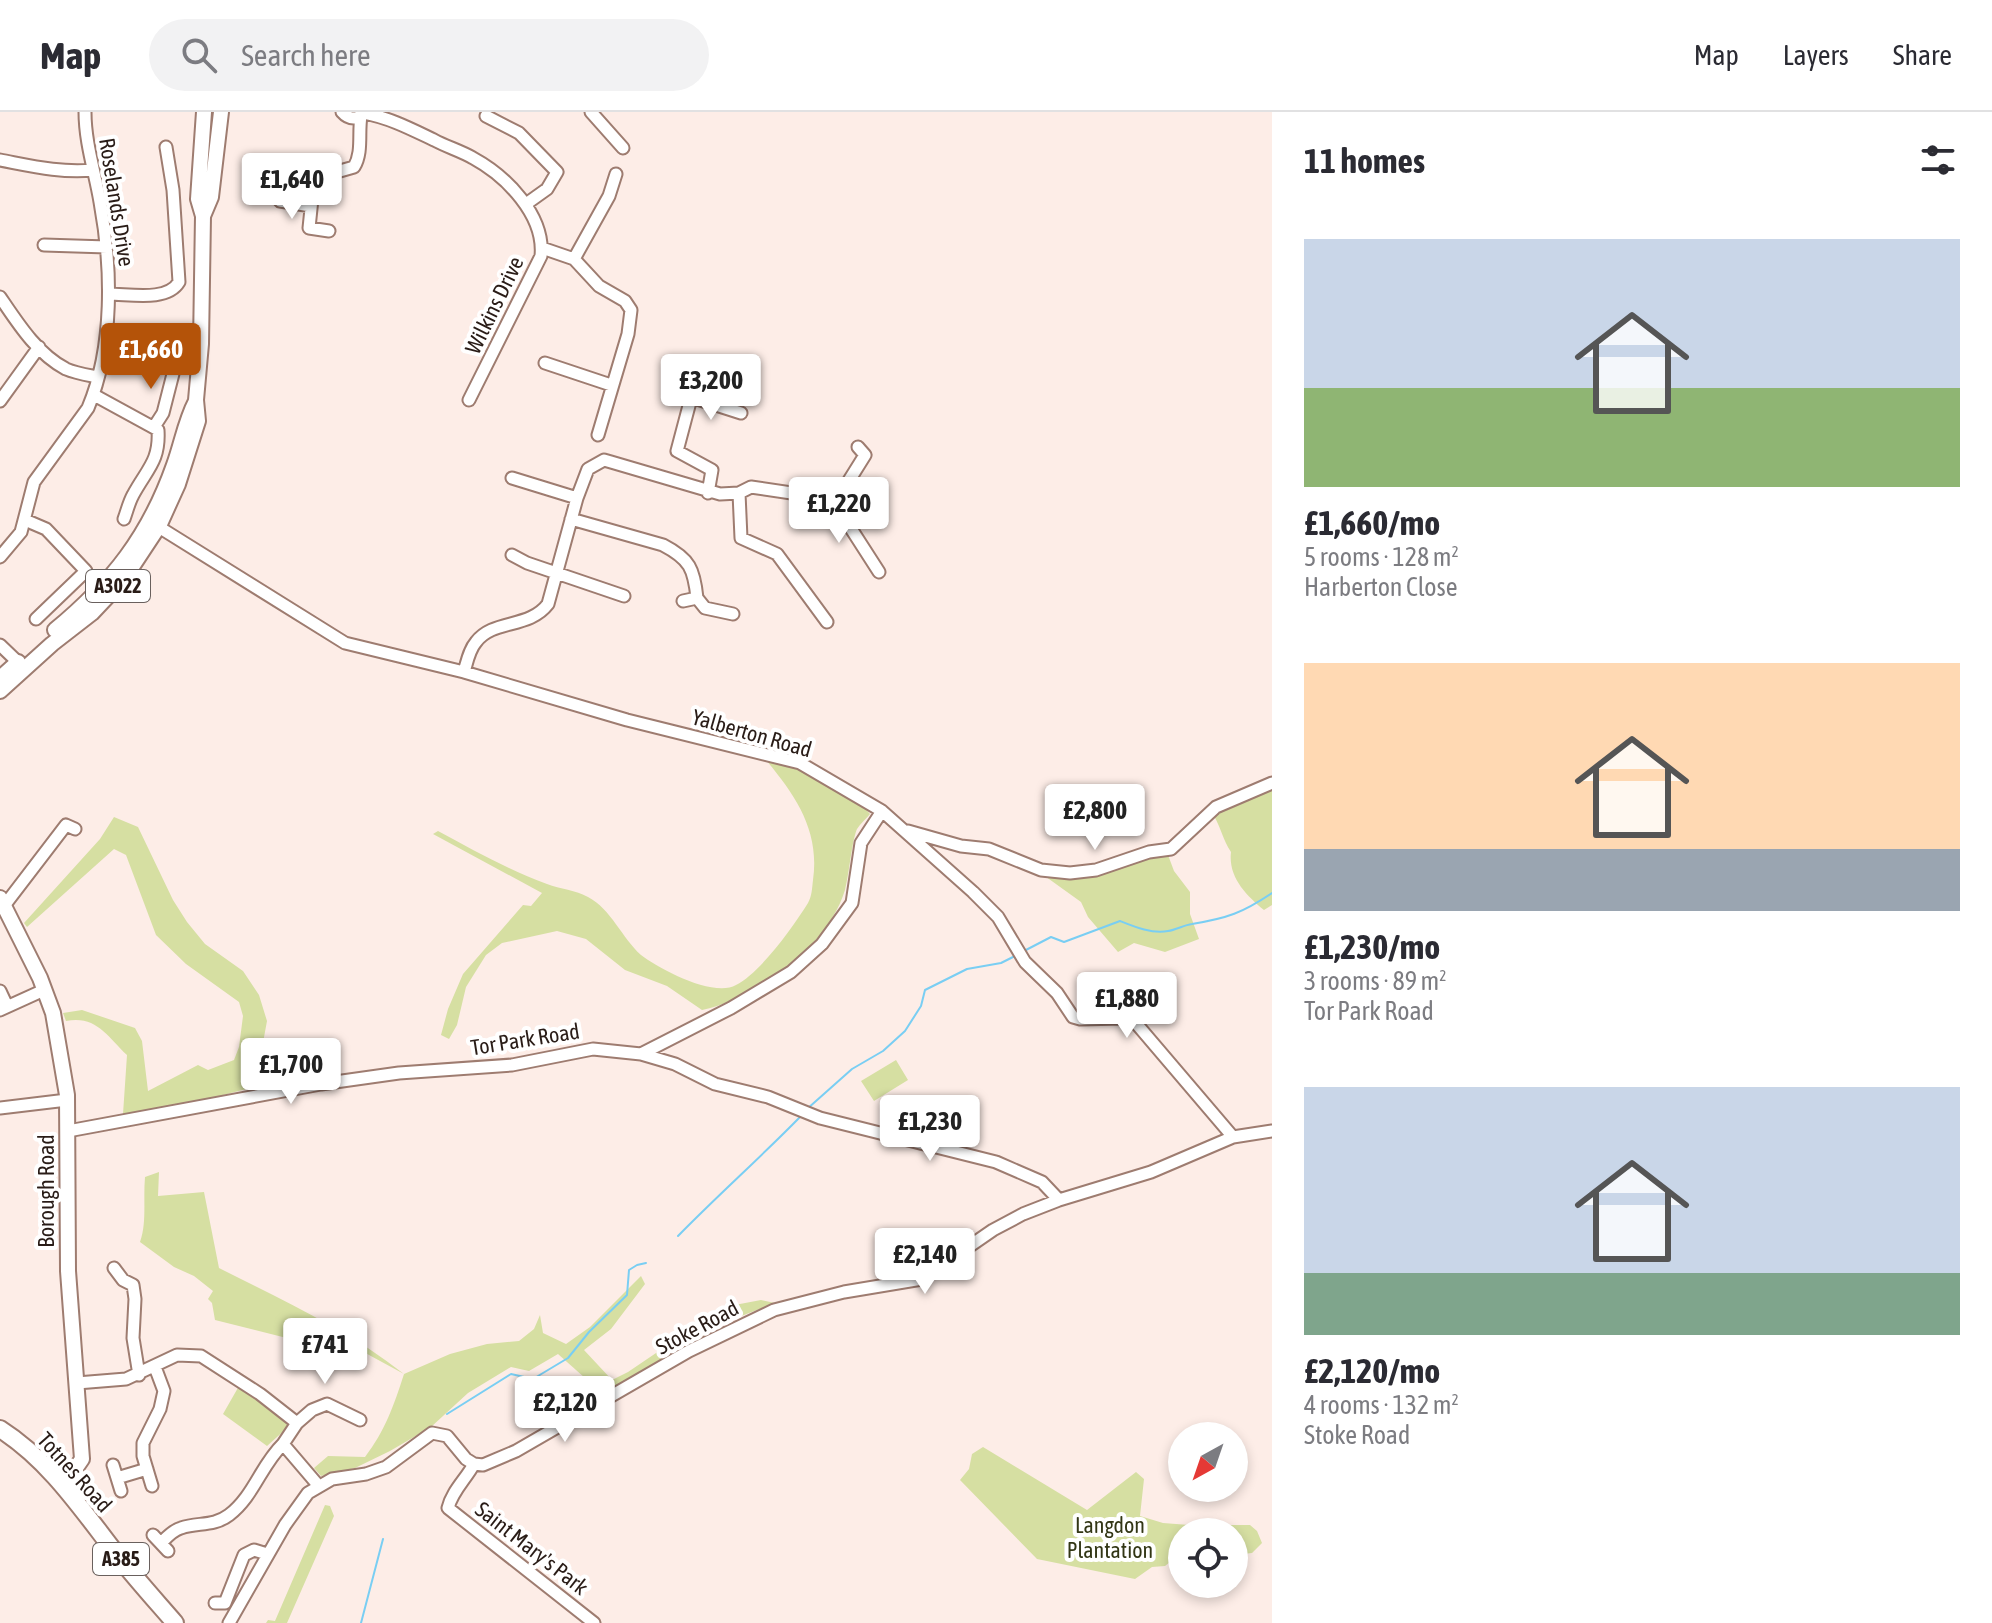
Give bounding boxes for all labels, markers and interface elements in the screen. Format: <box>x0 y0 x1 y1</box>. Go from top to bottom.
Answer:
search box <box>149 19 709 91</box>
icon: search <box>177 33 221 77</box>
text: Map <box>40 34 101 77</box>
text: Search here <box>241 38 371 72</box>
text: Map <box>1694 39 1739 71</box>
text: Layers <box>1783 39 1849 71</box>
text: Share <box>1893 39 1952 71</box>
street label: Roselands Drive <box>94 136 140 268</box>
icon: filters <box>1916 138 1960 182</box>
text: 11 homes <box>1304 141 1425 180</box>
pin: £1,640 <box>227 153 357 221</box>
text: £1,640 <box>260 164 324 194</box>
street label: Wilkins Drive <box>459 252 529 358</box>
icon: home <box>1560 291 1704 435</box>
pin: £1,660 <box>86 323 216 391</box>
text: £1,660 <box>119 334 183 364</box>
pin: £3,200 <box>646 354 776 422</box>
text: £3,200 <box>679 365 743 395</box>
pin: £1,220 <box>774 477 904 545</box>
text: £1,220 <box>807 488 871 518</box>
text: £1,660/mo <box>1304 503 1440 542</box>
text: 5 rooms · 128 m² <box>1304 542 1459 572</box>
road number: A3022 <box>86 570 150 602</box>
text: Harberton Close <box>1304 572 1458 602</box>
street label: Yalberton Road <box>689 704 815 762</box>
icon: home <box>1560 715 1704 859</box>
pin: £2,800 <box>1030 784 1160 852</box>
text: £2,800 <box>1063 795 1127 825</box>
text: £1,230/mo <box>1304 927 1440 966</box>
text: 3 rooms · 89 m² <box>1304 966 1446 996</box>
pin: £1,880 <box>1062 972 1192 1040</box>
text: £1,880 <box>1095 983 1159 1013</box>
text: Tor Park Road <box>1304 996 1434 1026</box>
street label: Tor Park Road <box>469 1018 581 1060</box>
pin: £1,700 <box>226 1038 356 1106</box>
text: £1,700 <box>259 1049 323 1079</box>
pin: £1,230 <box>865 1095 995 1163</box>
text: £1,230 <box>898 1106 962 1136</box>
street label: Borough Road <box>33 1134 59 1248</box>
icon: home <box>1560 1139 1704 1283</box>
pin: £2,140 <box>860 1228 990 1296</box>
text: £2,140 <box>893 1239 957 1269</box>
street label: Stoke Road <box>651 1294 743 1360</box>
pin: £741 <box>278 1318 372 1386</box>
text: £741 <box>301 1329 349 1359</box>
text: £2,120/mo <box>1304 1351 1440 1390</box>
pin: £2,120 <box>500 1376 630 1444</box>
text: £2,120 <box>533 1387 597 1417</box>
text: 4 rooms · 132 m² <box>1304 1390 1459 1420</box>
text: Stoke Road <box>1304 1420 1410 1450</box>
north arrow <box>1168 1422 1248 1502</box>
map controls <box>1168 1422 1248 1598</box>
street label: Totnes Road <box>32 1427 118 1517</box>
street label: Saint Mary's Park <box>470 1496 594 1600</box>
park label: Langdon Plantation <box>1067 1512 1153 1563</box>
button: locate <box>1168 1518 1248 1598</box>
road number: A385 <box>93 1543 149 1575</box>

